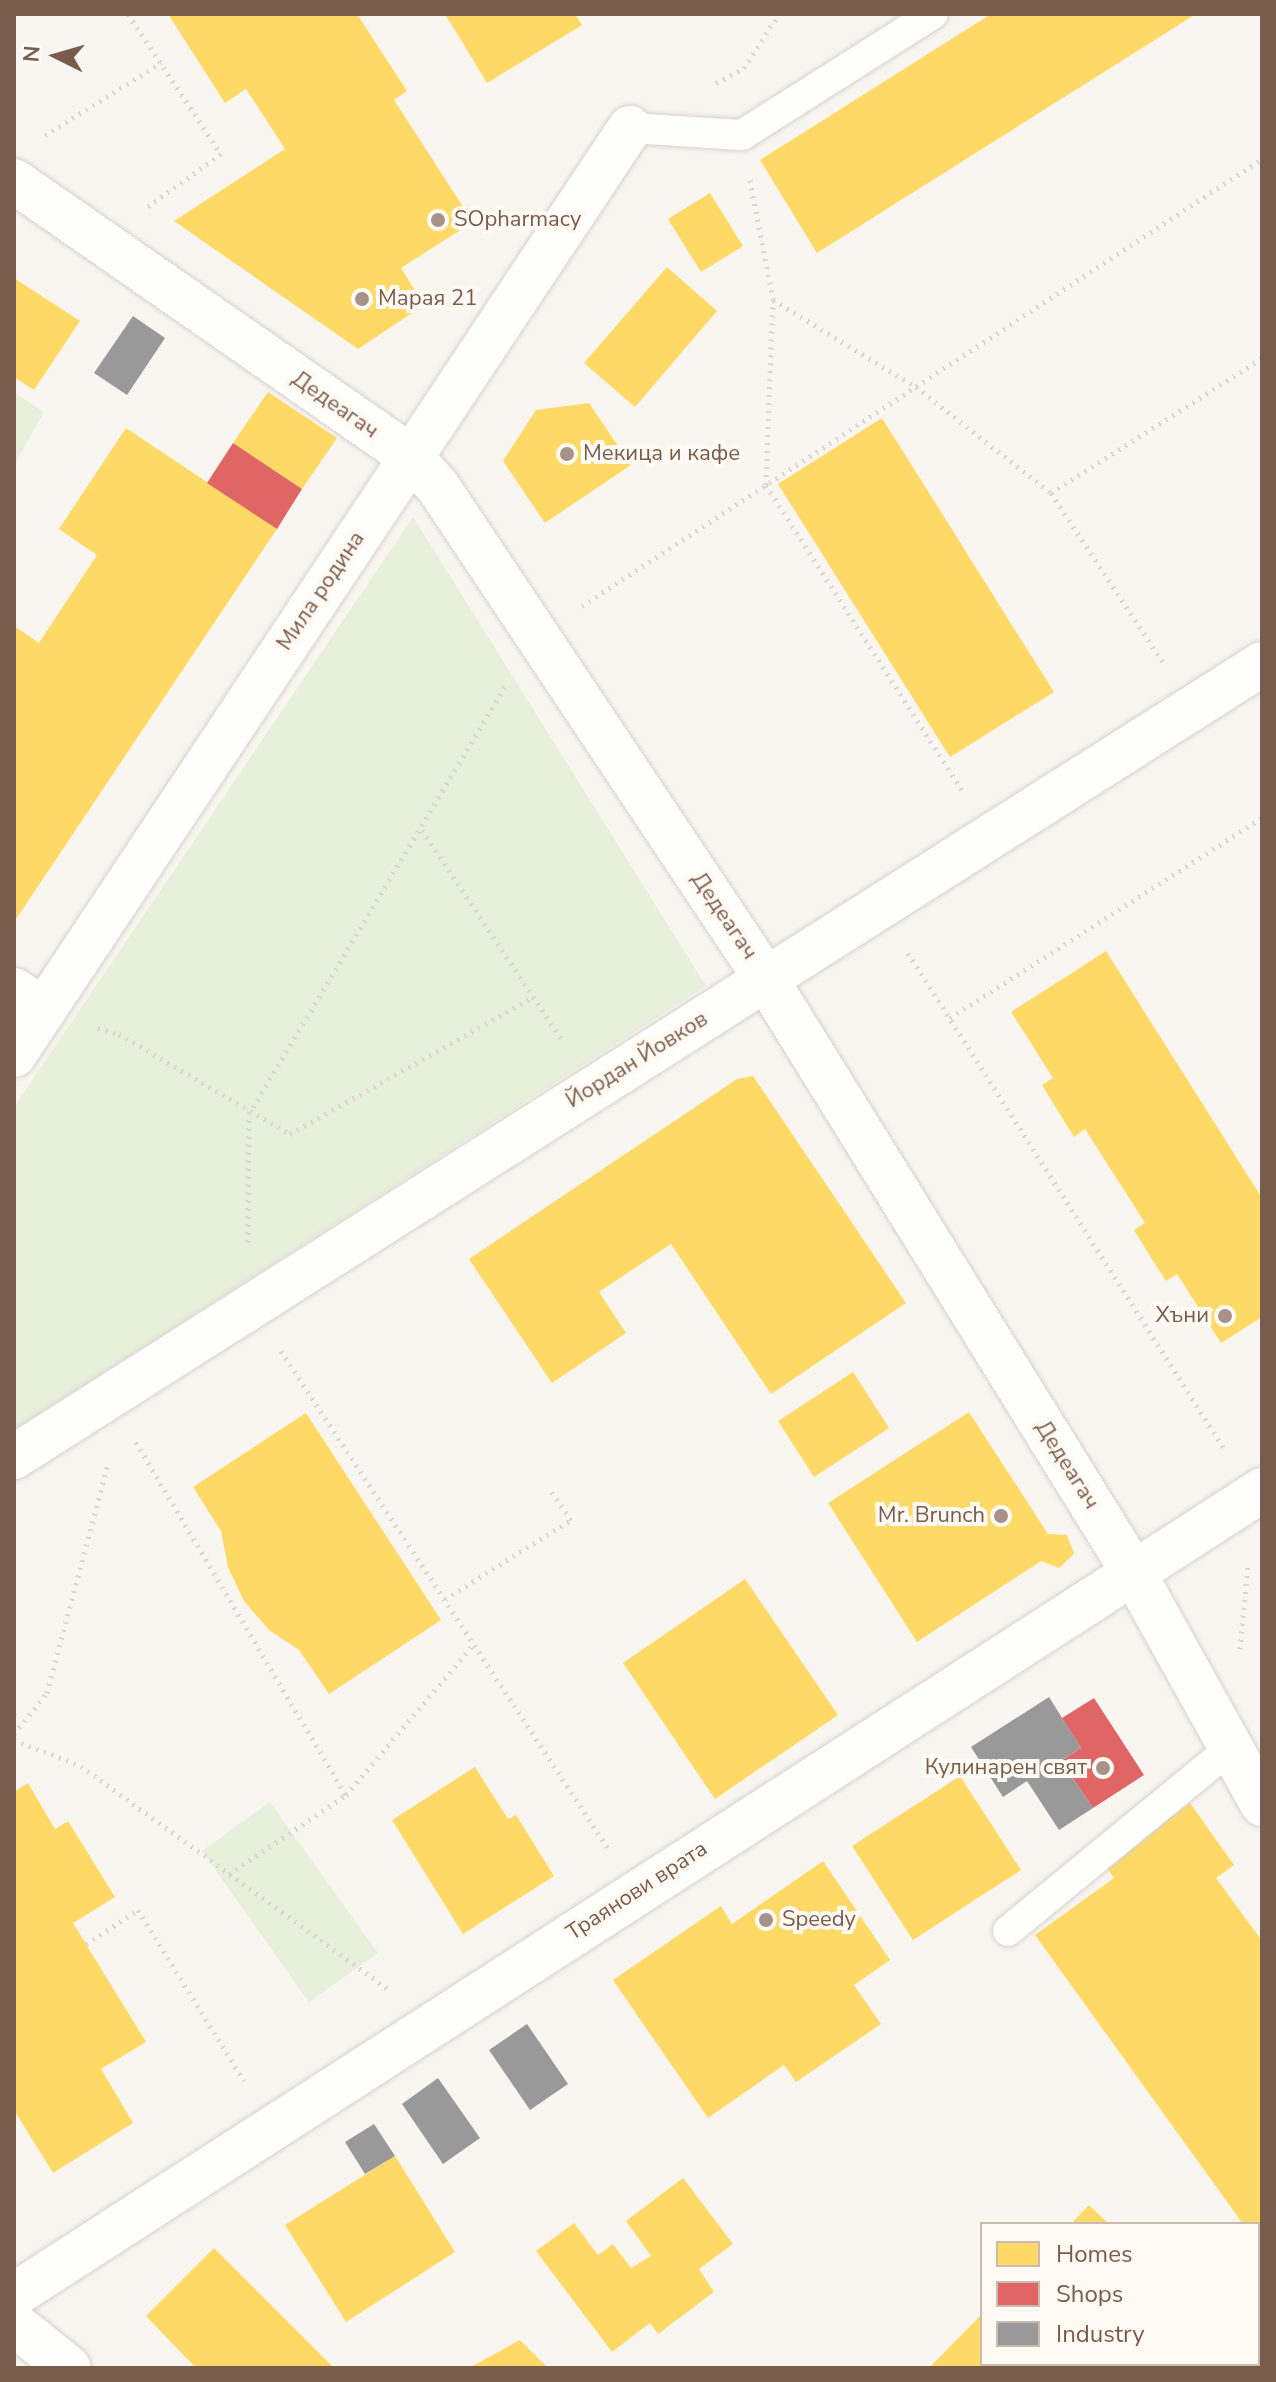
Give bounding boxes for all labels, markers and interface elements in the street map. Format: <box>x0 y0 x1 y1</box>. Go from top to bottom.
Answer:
north arrow <box>16 16 96 96</box>
text: N <box>16 44 48 63</box>
place label: SOpharmacy <box>454 207 581 233</box>
marker: SOpharmacy <box>429 211 447 229</box>
place label: Марая 21 <box>378 286 477 312</box>
marker: Марая 21 <box>353 290 371 308</box>
street label: Дедеагач <box>287 366 383 444</box>
place label: Мекица и кафе <box>583 441 740 467</box>
marker: Мекица и кафе <box>558 445 576 463</box>
street label: Мила родина <box>271 526 371 656</box>
street label: Дедеагач <box>685 867 763 965</box>
street label: Йордан Йовков <box>561 1006 713 1114</box>
place label: Хъни <box>1155 1303 1209 1329</box>
marker: Хъни <box>1216 1307 1234 1325</box>
street label: Дедеагач <box>1029 1416 1105 1514</box>
place label: Mr. Brunch <box>878 1503 985 1529</box>
marker: Mr. Brunch <box>992 1507 1010 1525</box>
place label: Кулинарен свят <box>925 1755 1087 1781</box>
marker: Кулинарен свят <box>1094 1759 1112 1777</box>
street label: Траянови врата <box>562 1836 712 1946</box>
place label: Speedy <box>782 1907 856 1933</box>
marker: Speedy <box>757 1911 775 1929</box>
legend <box>980 2222 1260 2366</box>
text: Homes <box>1056 2238 1132 2270</box>
text: Shops <box>1056 2278 1123 2310</box>
text: Industry <box>1056 2318 1145 2350</box>

